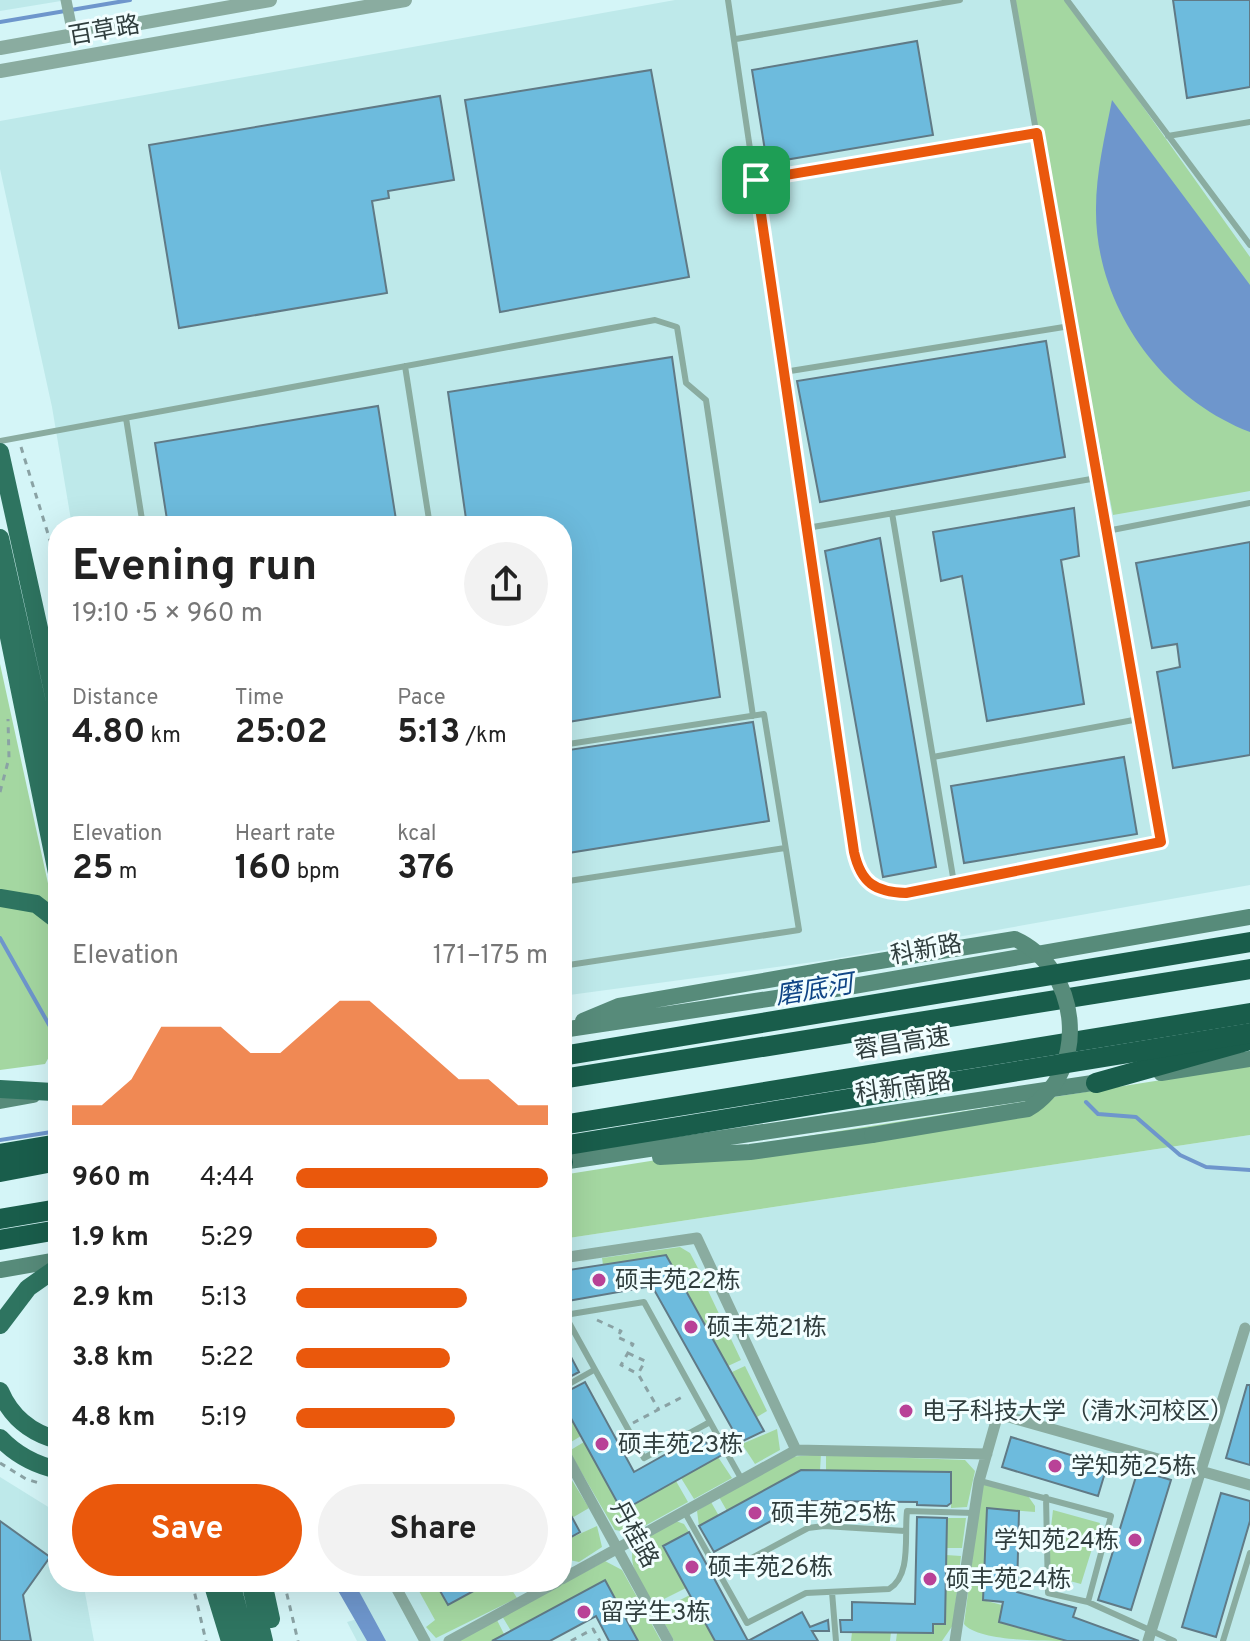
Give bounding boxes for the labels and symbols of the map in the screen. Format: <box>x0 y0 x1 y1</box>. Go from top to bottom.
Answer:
street label: 百草路 <box>66 11 142 53</box>
pin <box>722 146 790 214</box>
street label: 科新路 <box>888 930 964 972</box>
water label: 磨底河 <box>773 968 860 1014</box>
street label: 蓉昌高速 <box>853 1023 952 1067</box>
street label: 科新南路 <box>854 1067 953 1111</box>
place label: 硕丰苑22栋 <box>615 1267 740 1297</box>
marker: 硕丰苑22栋 <box>590 1271 608 1289</box>
place label: 硕丰苑21栋 <box>707 1314 827 1344</box>
marker: 硕丰苑21栋 <box>682 1318 700 1336</box>
place label: 电子科技大学（清水河校区） <box>922 1398 1234 1428</box>
marker: 电子科技大学（清水河校区） <box>897 1402 915 1420</box>
place label: 硕丰苑23栋 <box>618 1431 743 1461</box>
marker: 硕丰苑23栋 <box>593 1435 611 1453</box>
place label: 学知苑25栋 <box>1071 1453 1197 1483</box>
marker: 学知苑25栋 <box>1046 1457 1064 1475</box>
street label: 丹桂路 <box>603 1496 664 1574</box>
place label: 硕丰苑25栋 <box>771 1500 897 1530</box>
marker: 硕丰苑25栋 <box>746 1504 764 1522</box>
place label: 学知苑24栋 <box>994 1527 1119 1557</box>
marker: 学知苑24栋 <box>1126 1531 1144 1549</box>
place label: 硕丰苑26栋 <box>708 1554 833 1584</box>
marker: 硕丰苑26栋 <box>683 1558 701 1576</box>
place label: 硕丰苑24栋 <box>946 1566 1071 1596</box>
marker: 硕丰苑24栋 <box>921 1570 939 1588</box>
place label: 留学生3栋 <box>600 1599 710 1629</box>
marker: 留学生3栋 <box>575 1603 593 1621</box>

